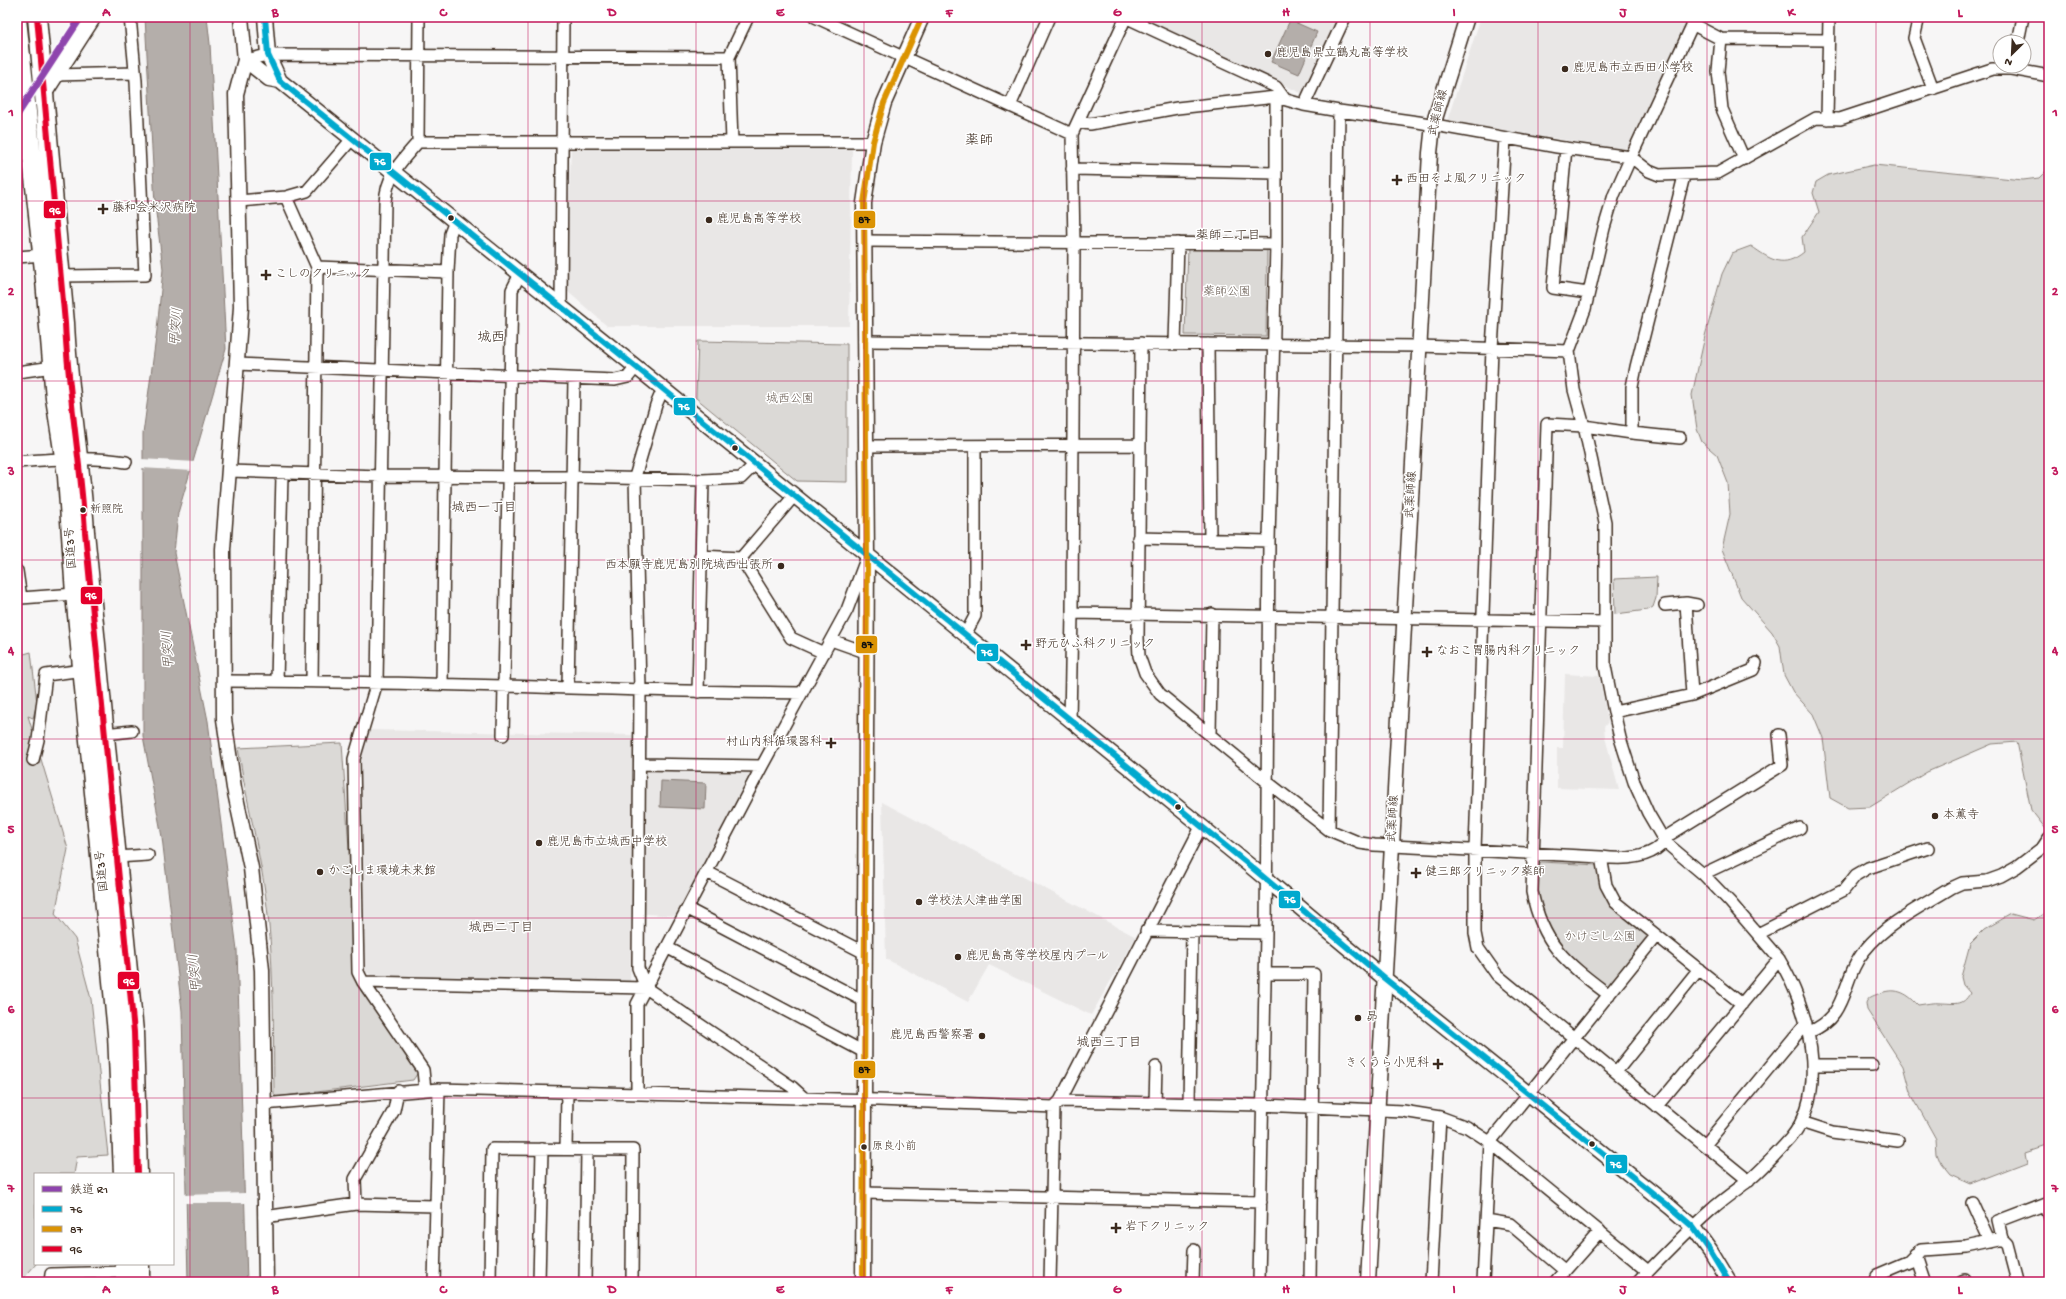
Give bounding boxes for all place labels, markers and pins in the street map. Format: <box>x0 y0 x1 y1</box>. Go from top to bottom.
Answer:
place label: 鹿児島県立鶴丸高等学校 <box>1276 46 1408 61</box>
marker: 鹿児島県立鶴丸高等学校 <box>1263 49 1273 59</box>
place label: 鹿児島市立西田小学校 <box>1573 61 1693 76</box>
marker: 鹿児島市立西田小学校 <box>1560 64 1570 74</box>
place label: 西田そよ風クリニック <box>1406 172 1526 187</box>
marker: 西田そよ風クリニック <box>1391 174 1403 186</box>
place label: 藤和会米沢病院 <box>112 201 196 216</box>
marker: 藤和会米沢病院 <box>97 203 109 215</box>
place label: 鹿児島高等学校 <box>717 212 801 227</box>
unlabelled marker <box>446 213 456 223</box>
marker: 鹿児島高等学校 <box>704 215 714 225</box>
place label: こしのクリニック <box>275 268 371 282</box>
marker: こしのクリニック <box>260 269 272 281</box>
unlabelled marker <box>730 443 740 453</box>
place label: 新照院 <box>90 503 123 516</box>
marker: 新照院 <box>78 505 88 515</box>
place label: 西本願寺鹿児島別院城西出張所 <box>605 558 773 573</box>
marker: 西本願寺鹿児島別院城西出張所 <box>776 561 786 571</box>
place label: 野元ひふ科クリニック <box>1035 637 1155 652</box>
marker: 野元ひふ科クリニック <box>1020 639 1032 651</box>
place label: なおこ胃腸内科クリニック <box>1436 644 1580 659</box>
marker: なおこ胃腸内科クリニック <box>1421 646 1433 658</box>
place label: 村山内科循環器科 <box>726 735 822 750</box>
marker: 村山内科循環器科 <box>825 737 837 749</box>
unlabelled marker <box>1173 802 1183 812</box>
place label: 本薫寺 <box>1943 808 1979 823</box>
marker: 本薫寺 <box>1930 811 1940 821</box>
place label: 鹿児島市立城西中学校 <box>547 835 667 850</box>
marker: 鹿児島市立城西中学校 <box>534 838 544 848</box>
place label: かごしま環境未来館 <box>328 864 436 879</box>
place label: 健三郎クリニック薬師 <box>1425 865 1545 880</box>
marker: かごしま環境未来館 <box>315 867 325 877</box>
marker: 健三郎クリニック薬師 <box>1410 867 1422 879</box>
place label: 学校法人津曲学園 <box>927 894 1023 909</box>
marker: 学校法人津曲学園 <box>914 897 924 907</box>
place label: 鹿児島高等学校屋内プール <box>966 949 1109 964</box>
marker: 鹿児島高等学校屋内プール <box>953 952 963 962</box>
place label: 昴 <box>1366 1010 1378 1025</box>
marker: 昴 <box>1353 1013 1363 1023</box>
place label: 鹿児島西警察署 <box>890 1028 974 1043</box>
marker: 鹿児島西警察署 <box>977 1031 987 1041</box>
place label: きくうら小児科 <box>1345 1056 1429 1071</box>
marker: きくうら小児科 <box>1432 1058 1444 1070</box>
unlabelled marker <box>1587 1139 1597 1149</box>
place label: 原良小前 <box>872 1140 916 1153</box>
marker: 原良小前 <box>859 1142 869 1152</box>
place label: 岩下クリニック <box>1125 1220 1209 1235</box>
marker: 岩下クリニック <box>1110 1222 1122 1234</box>

